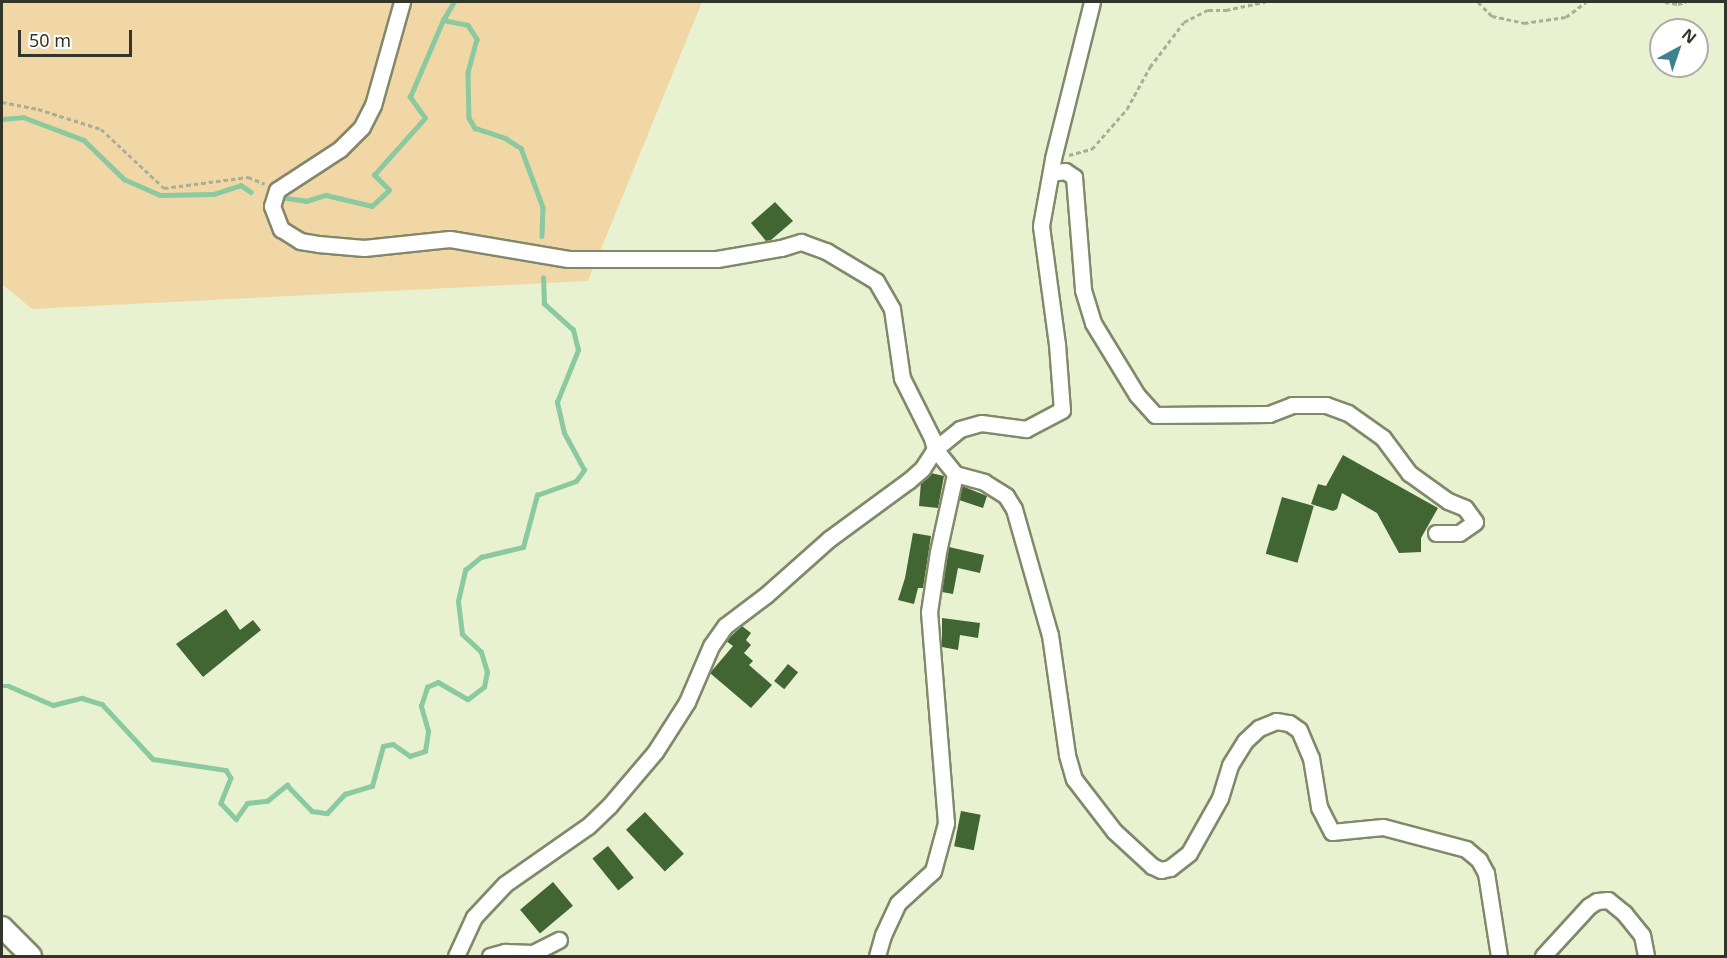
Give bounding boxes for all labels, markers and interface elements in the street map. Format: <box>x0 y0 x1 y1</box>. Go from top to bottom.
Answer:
scale bar <box>21 18 135 56</box>
north arrow <box>1649 18 1709 78</box>
text: N <box>1677 23 1701 48</box>
text: 50 m <box>29 28 71 52</box>

